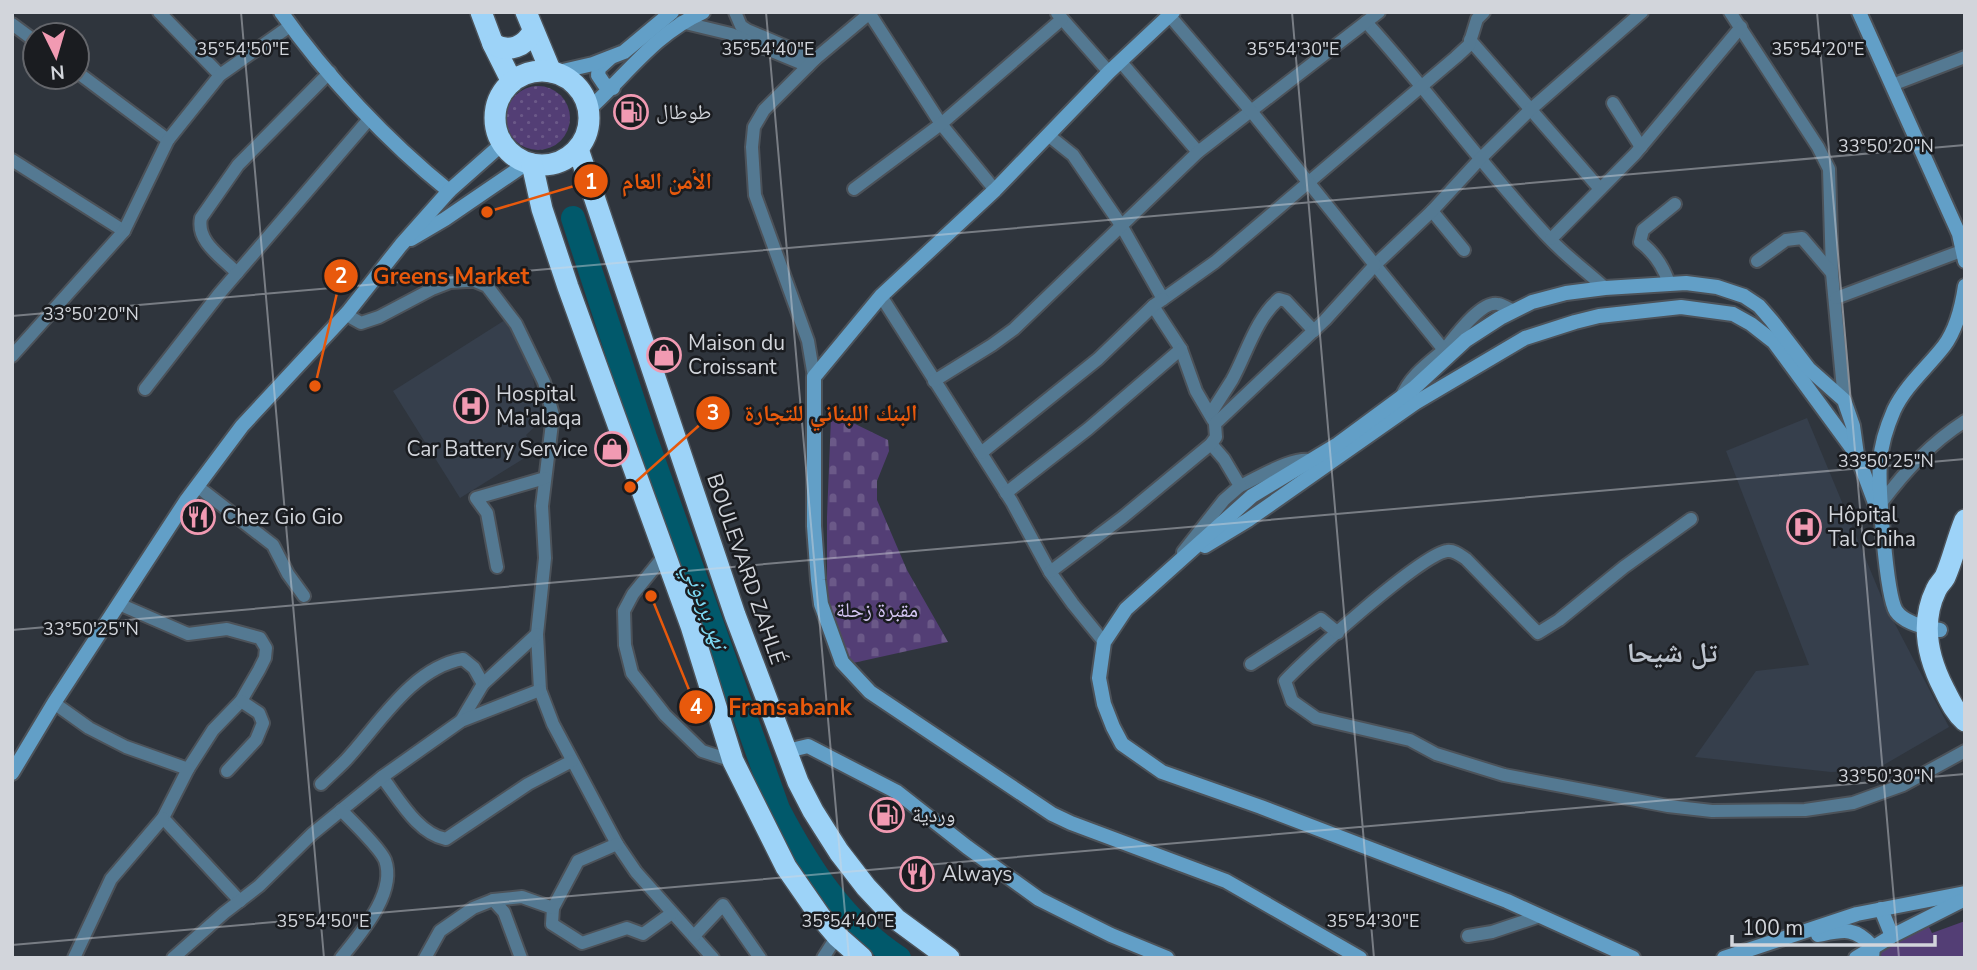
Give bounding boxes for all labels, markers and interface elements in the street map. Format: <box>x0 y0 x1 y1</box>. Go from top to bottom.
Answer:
north arrow <box>21 21 91 91</box>
text: 35°54'50"E <box>197 37 290 61</box>
text: 35°54'40"E <box>722 37 815 61</box>
text: 35°54'30"E <box>1247 37 1340 61</box>
text: 35°54'20"E <box>1772 37 1865 61</box>
text: N <box>49 58 66 86</box>
fuel station icon: طوطال <box>612 93 650 131</box>
place label: طوطال <box>656 98 711 126</box>
text: 33°50'20"N <box>1838 134 1934 158</box>
callout: الأمن العام <box>573 159 726 203</box>
text: الأمن العام <box>622 166 712 197</box>
text: 1 <box>585 168 597 196</box>
callout: Greens Market <box>323 254 543 298</box>
text: Greens Market <box>373 261 529 292</box>
text: 2 <box>335 262 347 290</box>
text: 33°50'20"N <box>43 302 139 326</box>
place label: Maison du Croissant <box>688 329 785 381</box>
shop icon: Maison du Croissant <box>645 336 683 374</box>
place label: Hospital Ma'alaqa <box>496 380 582 432</box>
hospital icon: Hospital Ma'alaqa <box>452 387 490 425</box>
callout: البنك اللبناني للتجارة <box>696 391 932 435</box>
text: البنك اللبناني للتجارة <box>744 398 918 432</box>
text: 3 <box>707 399 719 427</box>
shop icon: Car Battery Service <box>593 430 631 468</box>
place label: Car Battery Service <box>406 435 588 463</box>
text: 33°50'25"N <box>1838 449 1934 473</box>
street label: BOULEVARD ZAHLÉ <box>700 470 792 668</box>
restaurant icon: Chez Gio Gio <box>179 498 217 536</box>
place label: Hôpital Tal Chiha <box>1828 501 1916 553</box>
place label: Chez Gio Gio <box>222 503 343 531</box>
hospital icon: Hôpital Tal Chiha <box>1785 508 1823 546</box>
water label: نهر بردوني <box>673 559 736 657</box>
park label: مقبرة زحلة <box>836 596 918 624</box>
text: 33°50'25"N <box>43 617 139 641</box>
district label: تل شيحا <box>1627 634 1718 672</box>
callout: Fransabank <box>679 685 865 729</box>
text: Fransabank <box>728 692 852 723</box>
text: 4 <box>690 693 703 721</box>
text: 33°50'30"N <box>1838 764 1934 788</box>
fuel station icon: وردية <box>868 796 906 834</box>
place label: وردية <box>912 801 955 829</box>
restaurant icon: Always <box>898 855 936 893</box>
place label: Always <box>942 860 1012 888</box>
scale bar <box>1732 904 1935 948</box>
text: 35°54'50"E <box>277 909 370 933</box>
text: 35°54'40"E <box>802 909 895 933</box>
text: 35°54'30"E <box>1327 909 1420 933</box>
text: 100 m <box>1742 914 1803 942</box>

